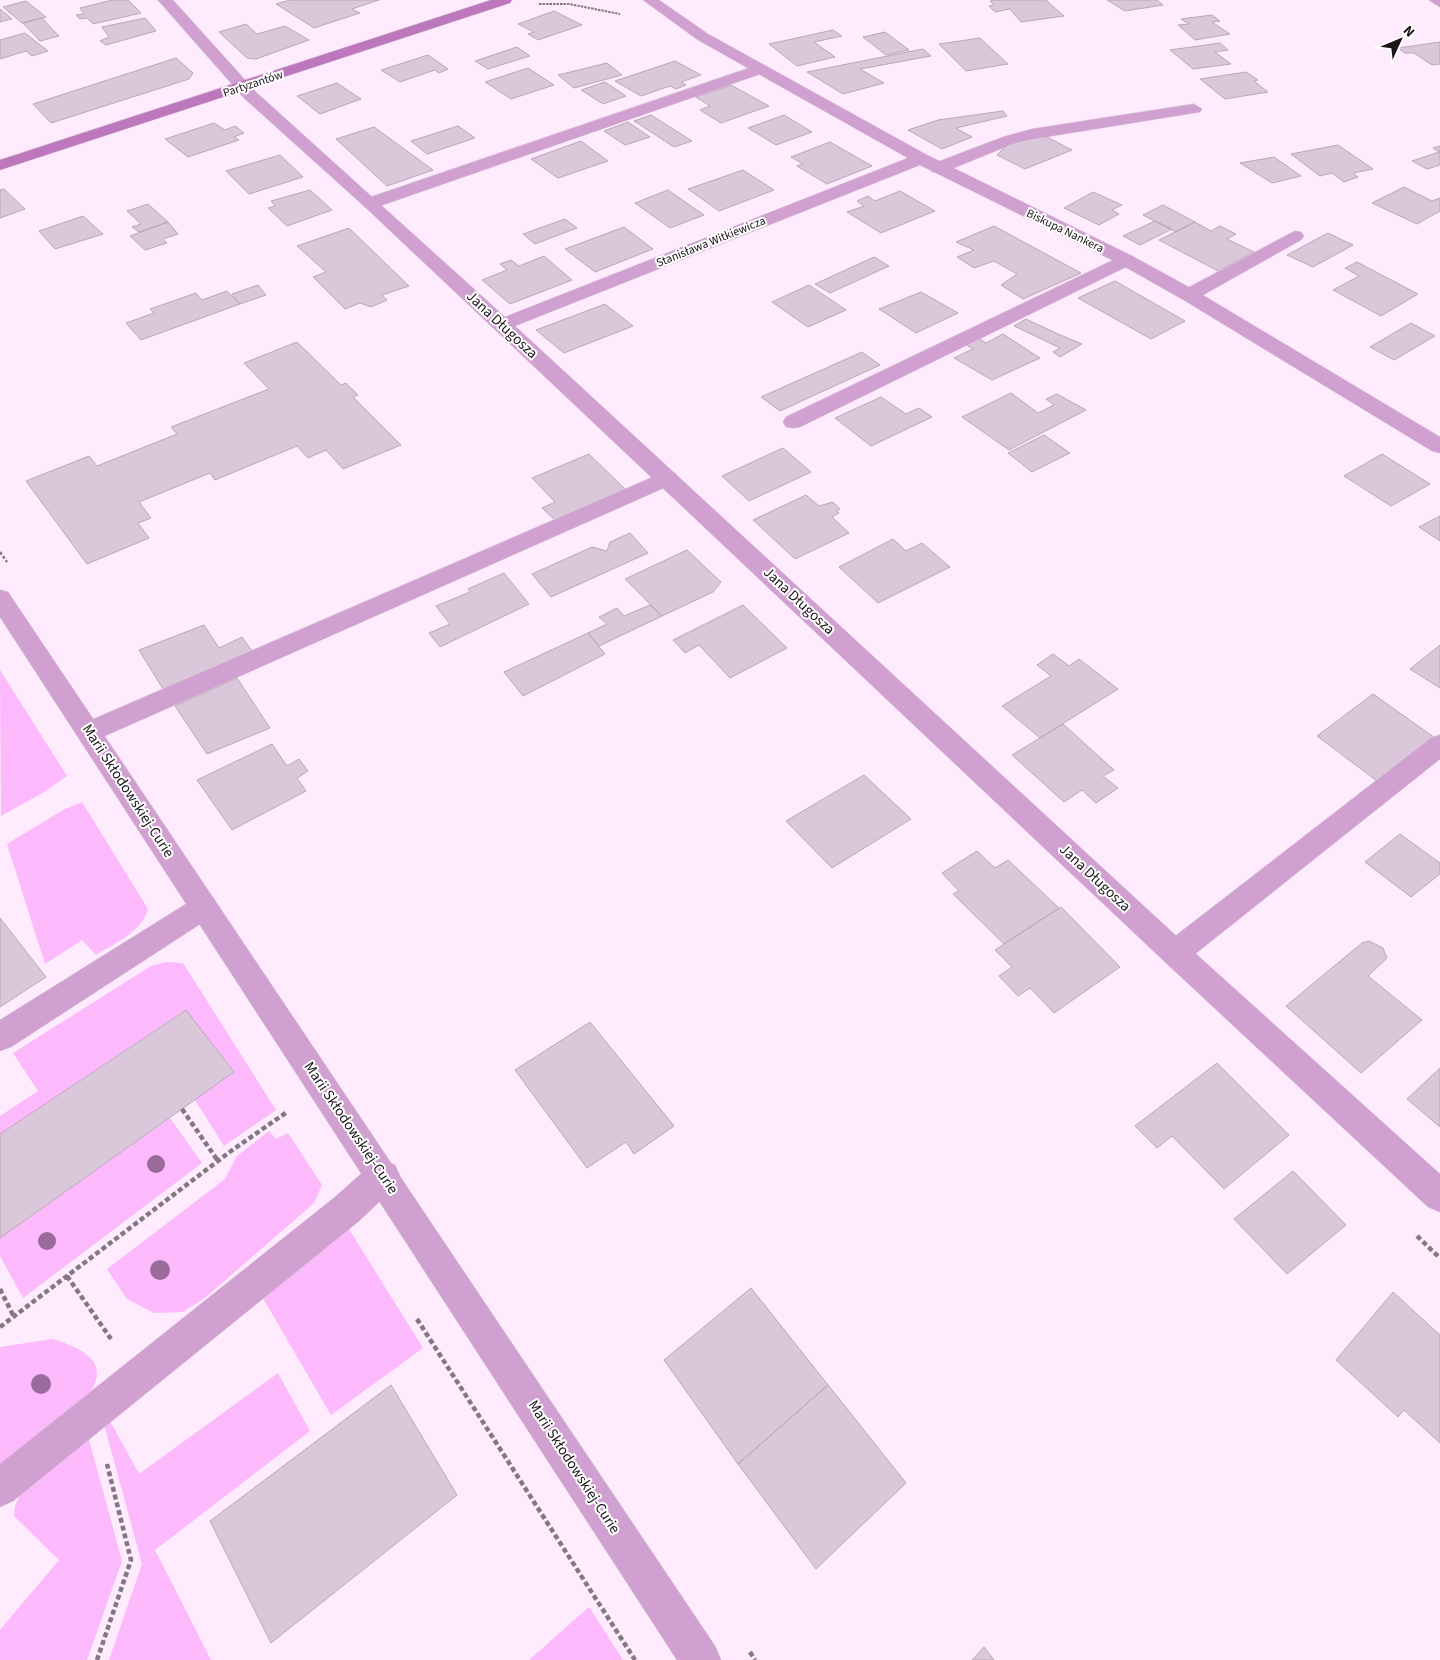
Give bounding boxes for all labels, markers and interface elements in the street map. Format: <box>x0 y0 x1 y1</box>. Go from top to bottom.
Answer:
north arrow <box>1375 15 1425 65</box>
text: N <box>1398 21 1419 42</box>
street label: Partyzantów <box>221 66 286 102</box>
street label: Biskupa Nankera <box>1023 205 1107 257</box>
street label: Stanisława Witkiewicza <box>654 212 768 272</box>
street label: Jana Długosza <box>462 286 542 364</box>
street label: Jana Długosza <box>759 562 839 640</box>
street label: Marii Skłodowskiej-Curie <box>77 720 179 862</box>
street label: Jana Długosza <box>1055 839 1135 917</box>
street label: Marii Skłodowskiej-Curie <box>299 1058 403 1198</box>
street label: Marii Skłodowskiej-Curie <box>523 1396 625 1538</box>

